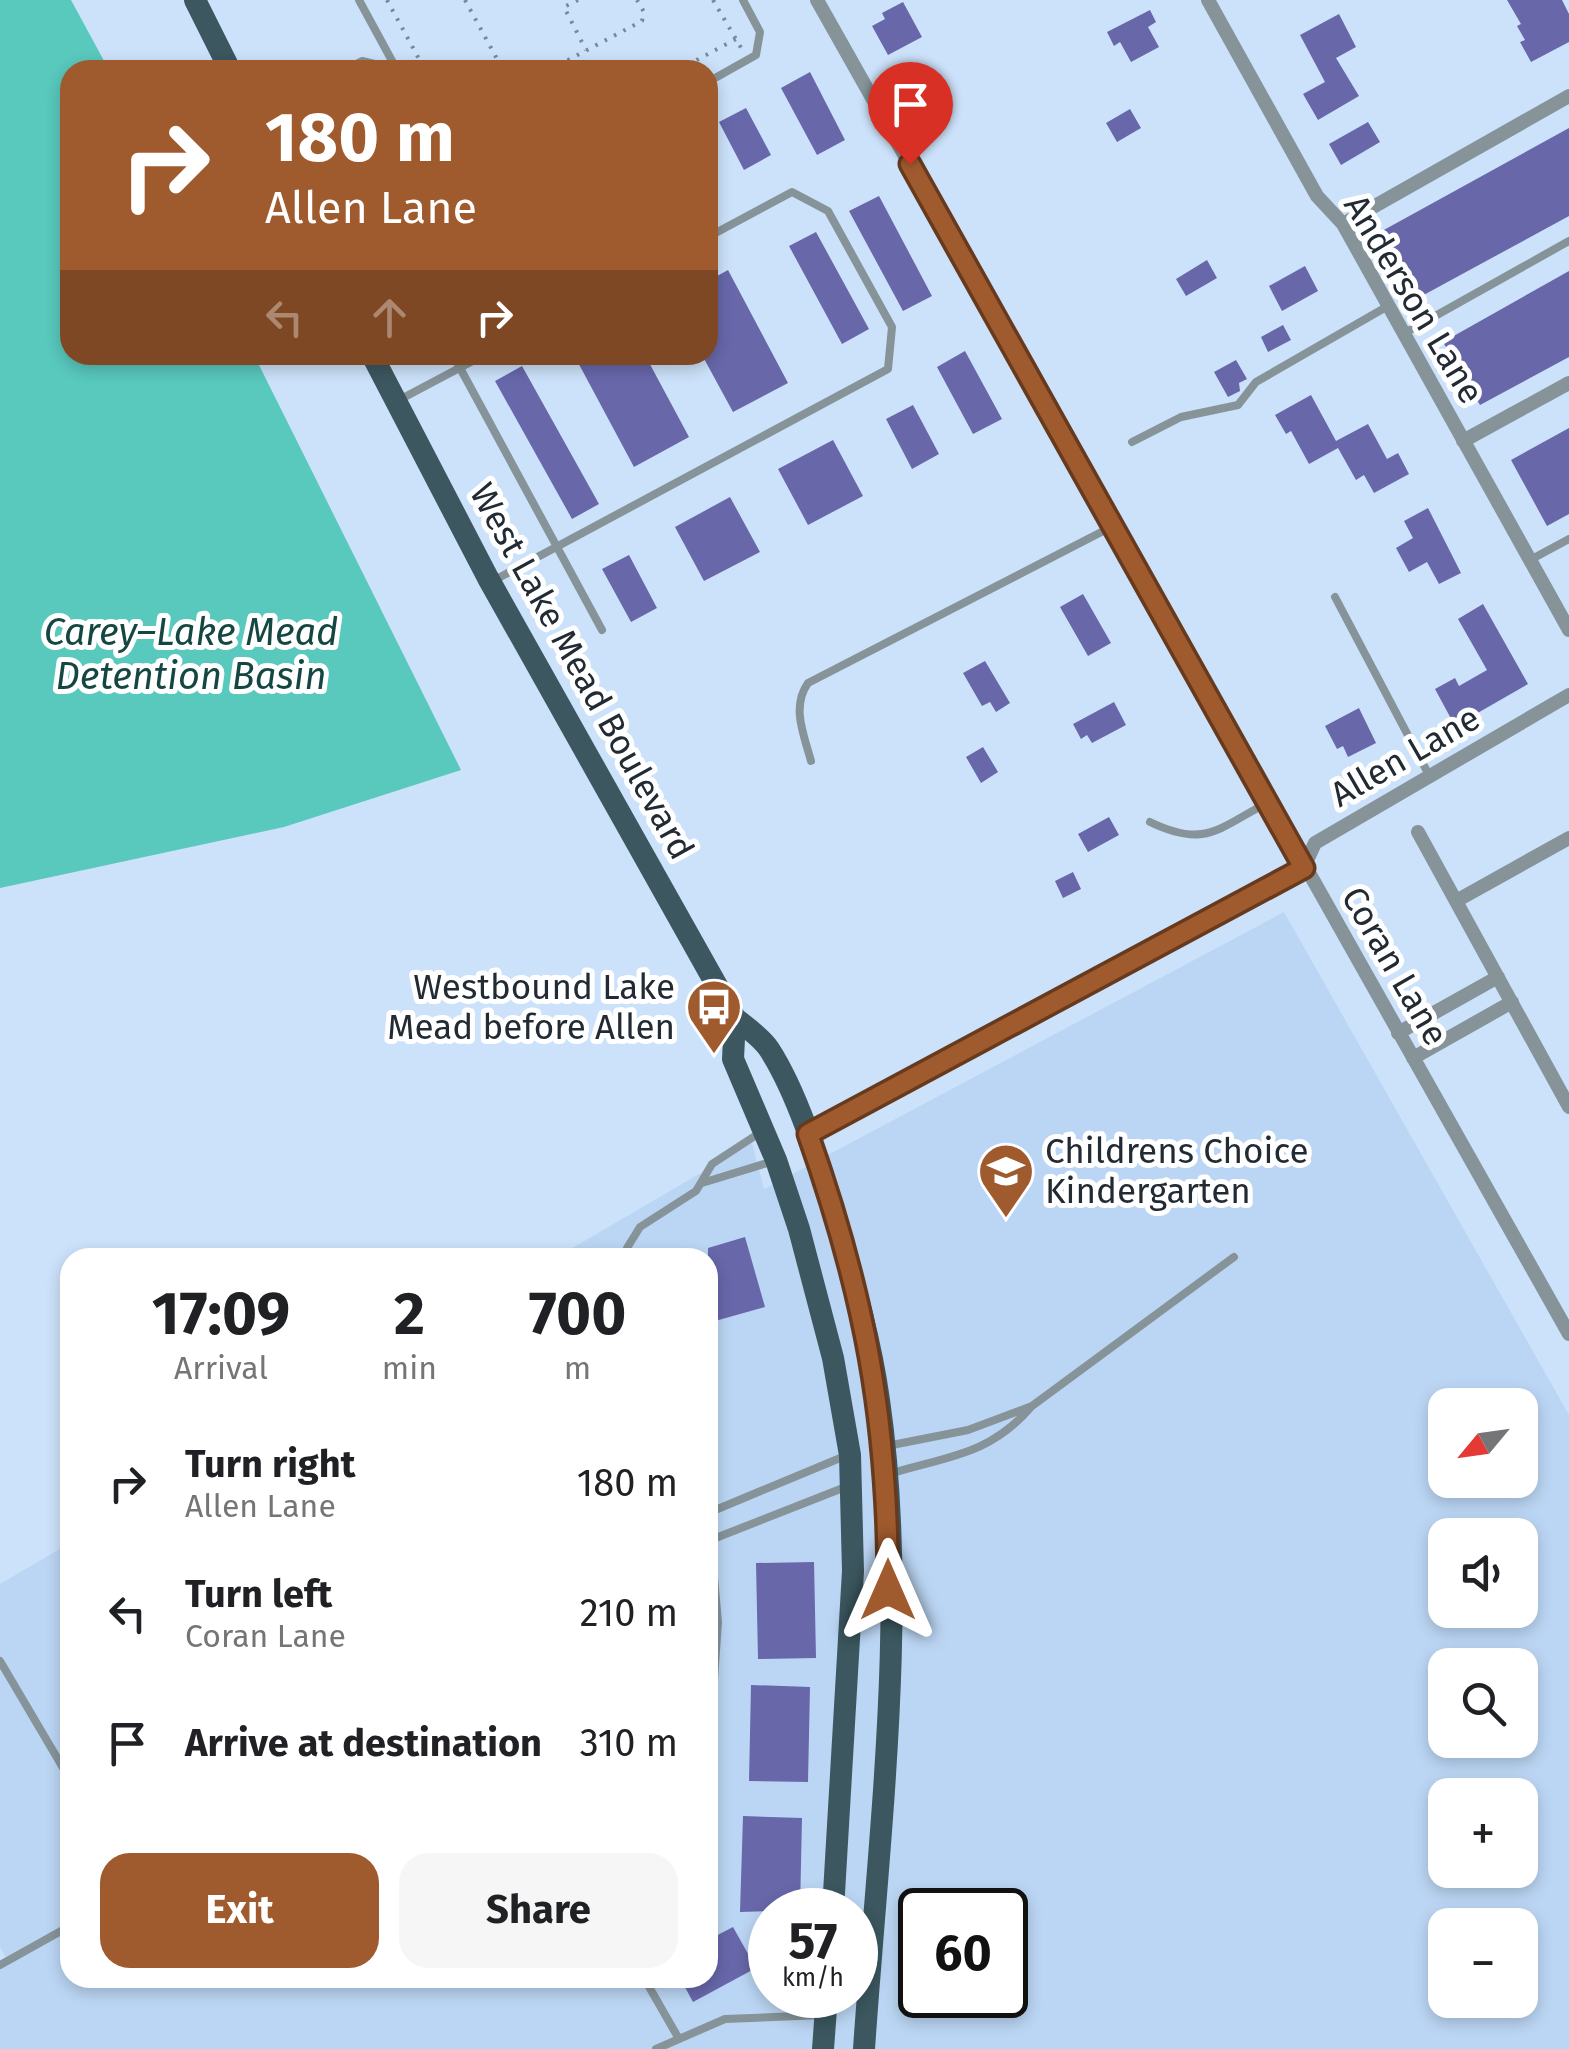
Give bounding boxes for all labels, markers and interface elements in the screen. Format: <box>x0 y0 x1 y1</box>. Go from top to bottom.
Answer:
pin <box>868 62 953 165</box>
icon: arrive <box>883 77 938 132</box>
text: 180 m <box>265 96 455 180</box>
icon: right <box>100 100 230 230</box>
text: Allen Lane <box>265 181 477 235</box>
street label: Anderson Lane <box>1335 187 1493 411</box>
icon: left <box>257 290 312 345</box>
icon: ahead <box>362 290 417 345</box>
icon: right <box>467 290 522 345</box>
street label: West Lake Mead Boulevard <box>461 476 703 866</box>
water label: Carey–Lake Mead Detention Basin <box>44 609 338 699</box>
street label: Allen Lane <box>1323 697 1487 815</box>
street label: Coran Lane <box>1333 879 1457 1053</box>
place label: Westbound Lake Mead before Allen <box>387 966 675 1048</box>
bus stop icon: Westbound Lake Mead before Allen <box>684 977 744 1056</box>
place label: Childrens Choice Kindergarten <box>1045 1130 1308 1212</box>
school or university icon: Childrens Choice Kindergarten <box>976 1141 1036 1220</box>
text: 17:09 <box>152 1278 290 1350</box>
text: 2 <box>394 1278 425 1350</box>
text: 700 <box>529 1278 626 1350</box>
text: Arrival <box>174 1349 268 1387</box>
text: min <box>382 1349 437 1387</box>
text: m <box>564 1349 591 1387</box>
north arrow <box>1428 1388 1538 1498</box>
map controls <box>1428 1388 1538 2018</box>
text: Turn right <box>185 1441 355 1487</box>
icon: right <box>100 1456 155 1511</box>
text: 180 m <box>577 1460 678 1506</box>
text: Allen Lane <box>185 1487 336 1525</box>
button: sound <box>1428 1518 1538 1628</box>
position arrow <box>836 1538 940 1642</box>
text: Turn left <box>185 1571 332 1617</box>
icon: left <box>100 1586 155 1641</box>
text: 210 m <box>580 1590 678 1636</box>
text: Coran Lane <box>185 1617 346 1655</box>
button: search <box>1428 1648 1538 1758</box>
icon: arrive <box>100 1716 155 1771</box>
text: Arrive at destination <box>185 1720 542 1766</box>
text: 310 m <box>580 1720 678 1766</box>
button: + <box>1428 1778 1538 1888</box>
button: Exit <box>100 1853 379 1968</box>
button: Share <box>399 1853 678 1968</box>
speed limit sign: 60 <box>898 1888 1028 2018</box>
button: − <box>1428 1908 1538 2018</box>
text: 57 <box>789 1911 837 1971</box>
text: km/h <box>782 1963 844 1993</box>

